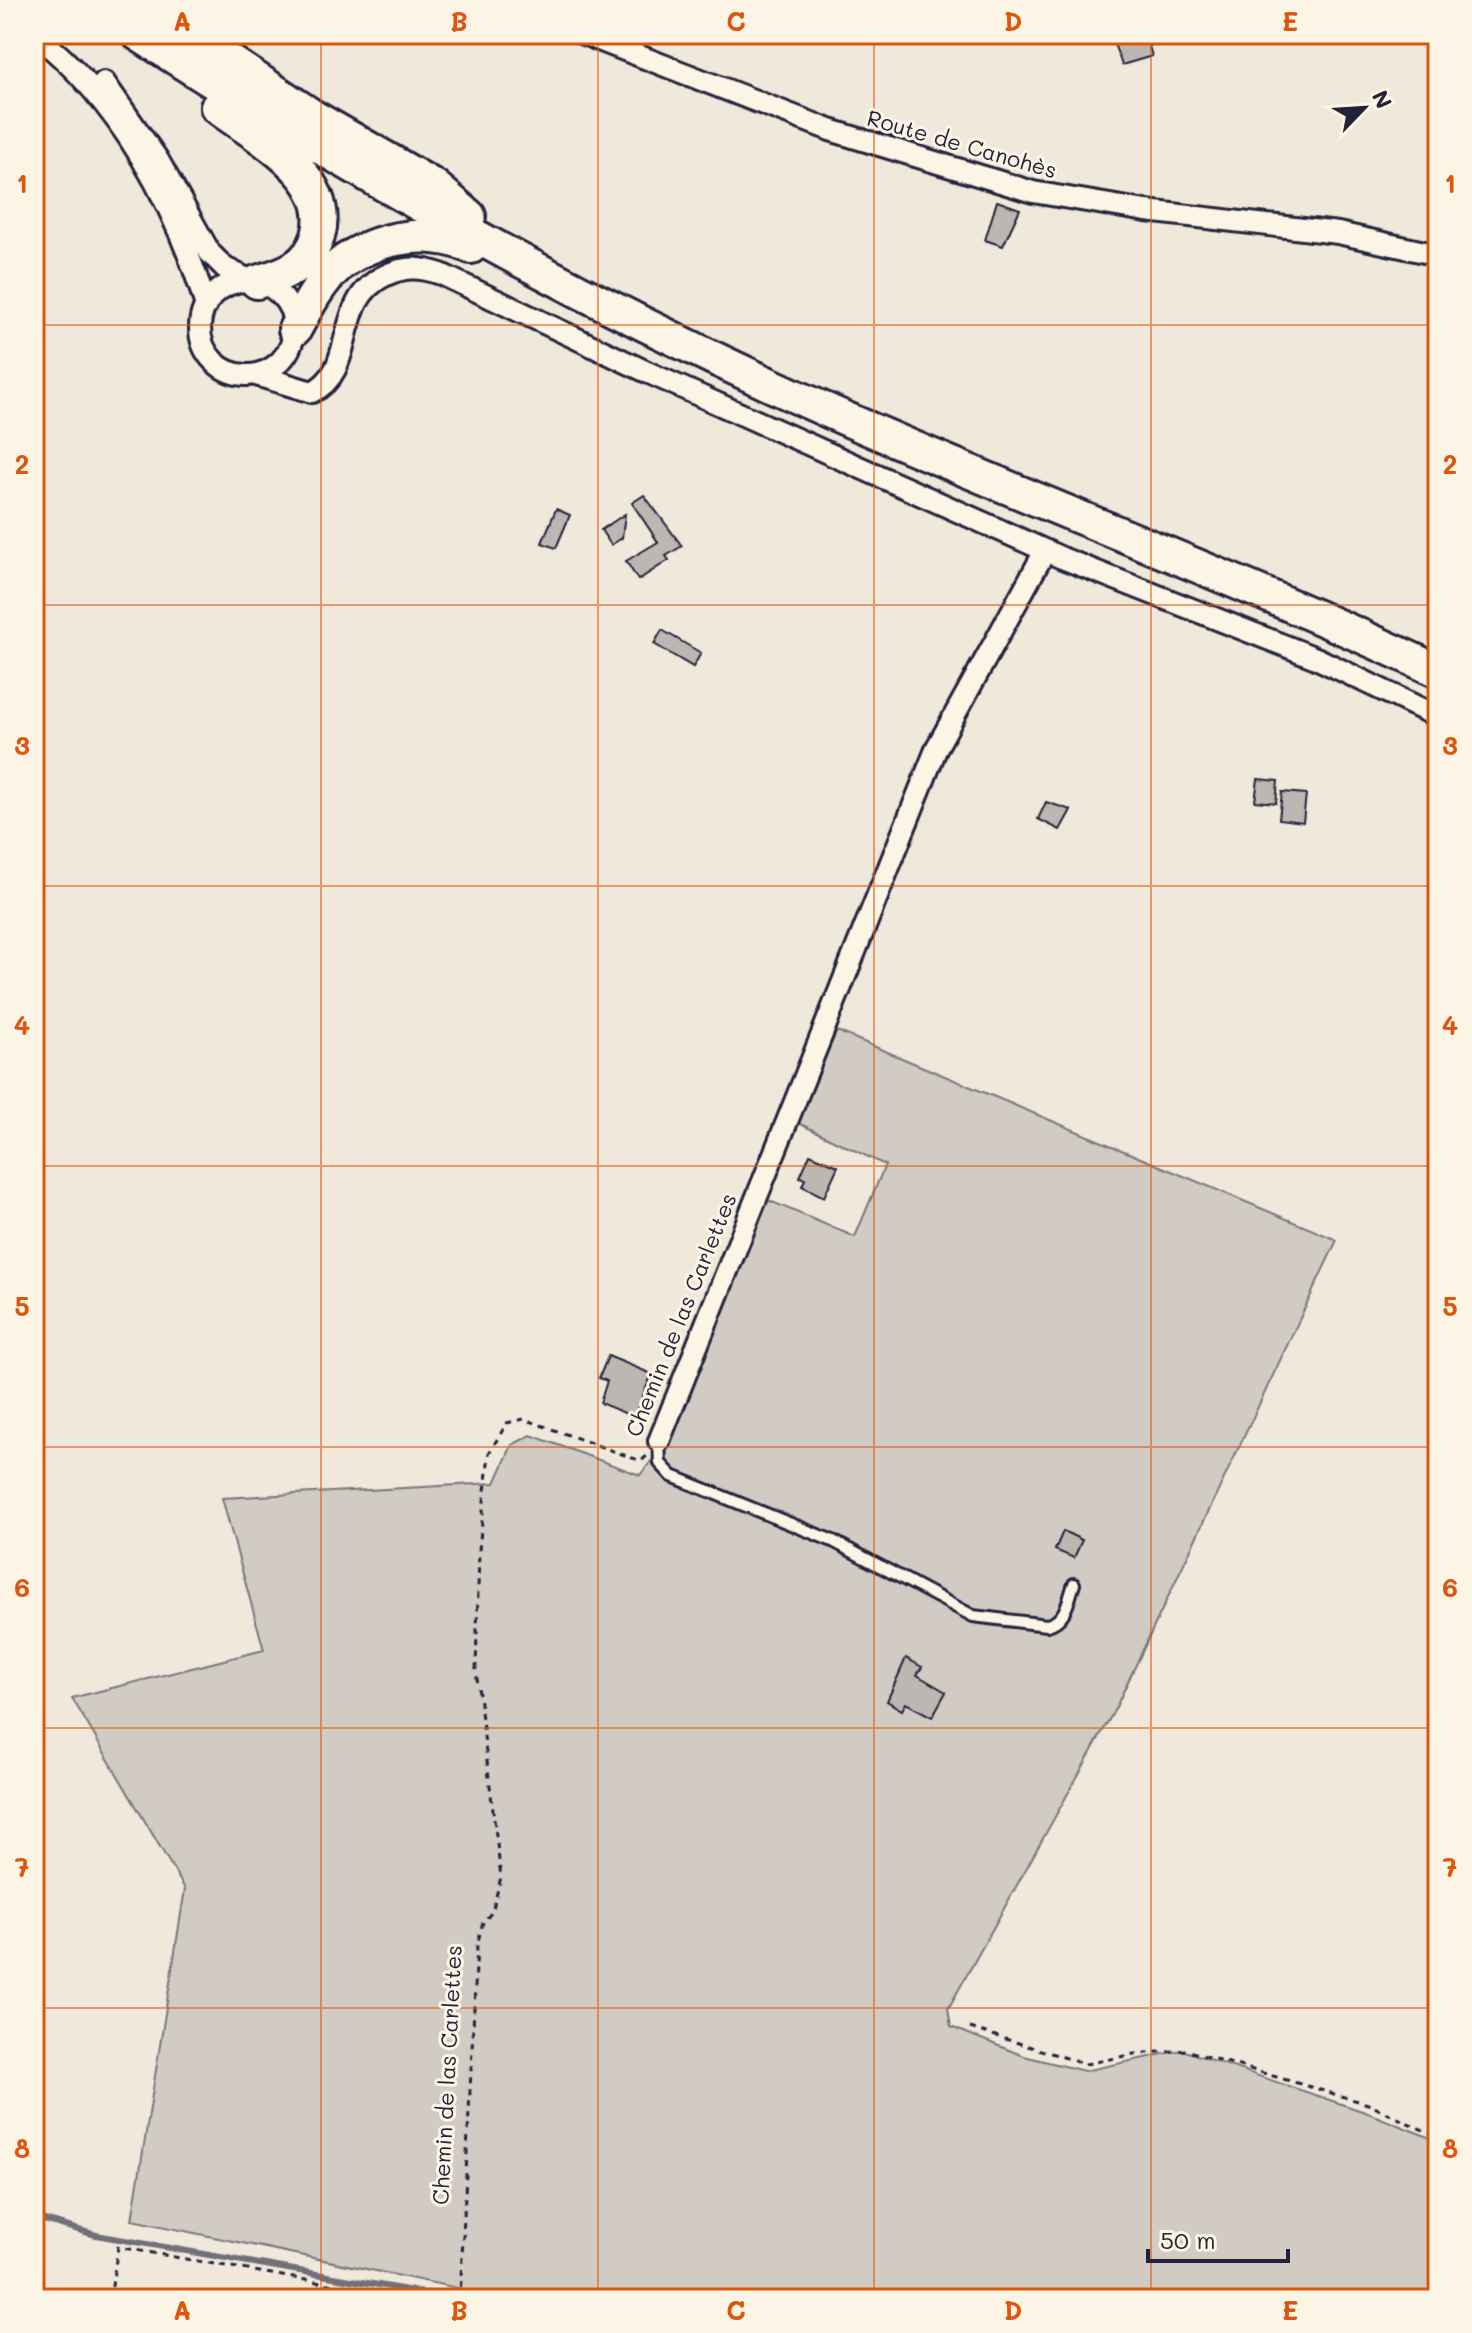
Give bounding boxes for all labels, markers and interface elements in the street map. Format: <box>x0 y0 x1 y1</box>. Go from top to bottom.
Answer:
text: A <box>173 4 191 38</box>
text: B <box>450 4 468 38</box>
text: C <box>726 4 746 38</box>
text: D <box>1004 4 1022 38</box>
text: E <box>1282 4 1298 38</box>
north arrow <box>1324 68 1404 148</box>
text: N <box>1366 86 1399 113</box>
street label: Route de Canohès <box>864 103 1060 184</box>
text: 1 <box>16 166 28 200</box>
text: 1 <box>1444 166 1456 200</box>
text: 2 <box>15 447 29 481</box>
text: 2 <box>1443 447 1457 481</box>
text: 3 <box>14 728 30 762</box>
text: 3 <box>1442 728 1458 762</box>
text: 4 <box>14 1008 30 1042</box>
text: 4 <box>1442 1008 1458 1042</box>
street label: Chemin de las Carlettes <box>618 1189 743 1441</box>
text: 5 <box>14 1289 30 1323</box>
text: 5 <box>1442 1289 1458 1323</box>
text: 6 <box>14 1570 30 1604</box>
text: 6 <box>1442 1570 1458 1604</box>
text: 7 <box>15 1850 29 1884</box>
text: 7 <box>1443 1850 1457 1884</box>
street label: Chemin de las Carlettes <box>425 1944 468 2206</box>
text: 8 <box>14 2131 30 2165</box>
text: 8 <box>1442 2131 1458 2165</box>
scale bar <box>1148 2213 1288 2263</box>
text: 50 m <box>1160 2224 1216 2255</box>
text: A <box>173 2293 191 2327</box>
text: B <box>450 2293 468 2327</box>
text: C <box>726 2293 746 2327</box>
text: D <box>1004 2293 1022 2327</box>
text: E <box>1282 2293 1298 2327</box>

